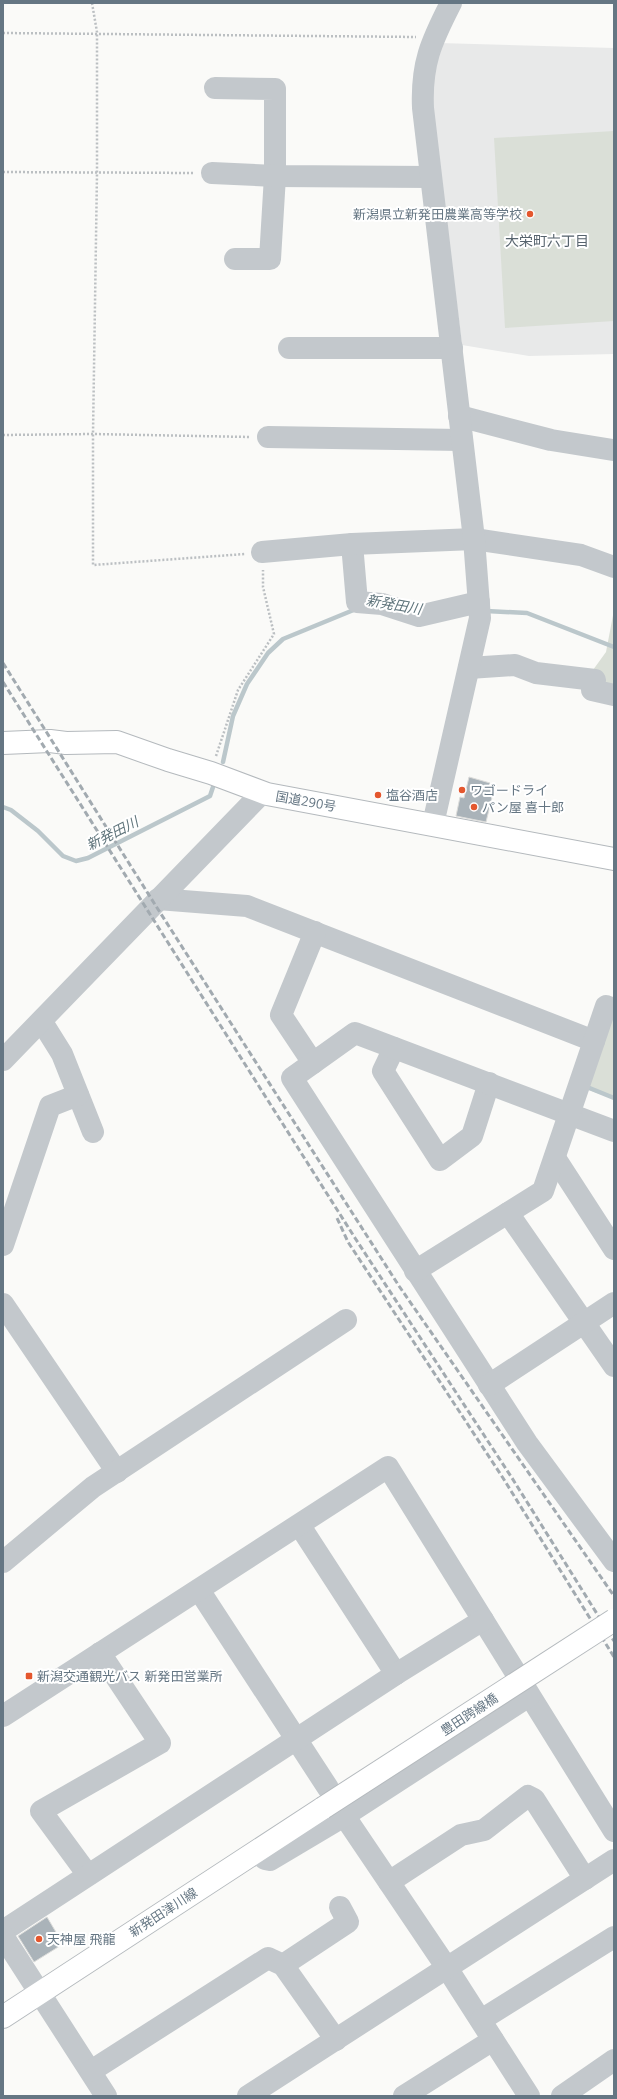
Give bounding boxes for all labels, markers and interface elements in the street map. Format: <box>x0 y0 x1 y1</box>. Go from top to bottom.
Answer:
place label: 新潟県立新発田農業高等学校 <box>353 205 522 223</box>
marker: 新潟県立新発田農業高等学校 <box>525 209 535 219</box>
district label: 大栄町六丁目 <box>505 231 589 250</box>
water label: 新発田川 <box>365 590 425 619</box>
place label: ワゴードライ <box>470 781 548 799</box>
marker: ワゴードライ <box>457 785 467 795</box>
place label: 塩谷酒店 <box>386 786 438 804</box>
street label: 国道290号 <box>274 787 338 815</box>
marker: 塩谷酒店 <box>373 790 383 800</box>
place label: パン屋 喜十郎 <box>482 798 564 816</box>
marker: パン屋 喜十郎 <box>469 802 479 812</box>
water label: 新発田川 <box>83 811 143 854</box>
place label: 新潟交通観光バス 新発田営業所 <box>37 1667 222 1685</box>
marker: 新潟交通観光バス 新発田営業所 <box>24 1671 34 1681</box>
street label: 豊田跨線橋 <box>437 1689 501 1739</box>
street label: 新発田津川線 <box>125 1883 201 1941</box>
place label: 天神屋 飛龍 <box>47 1930 115 1948</box>
marker: 天神屋 飛龍 <box>34 1934 44 1944</box>

